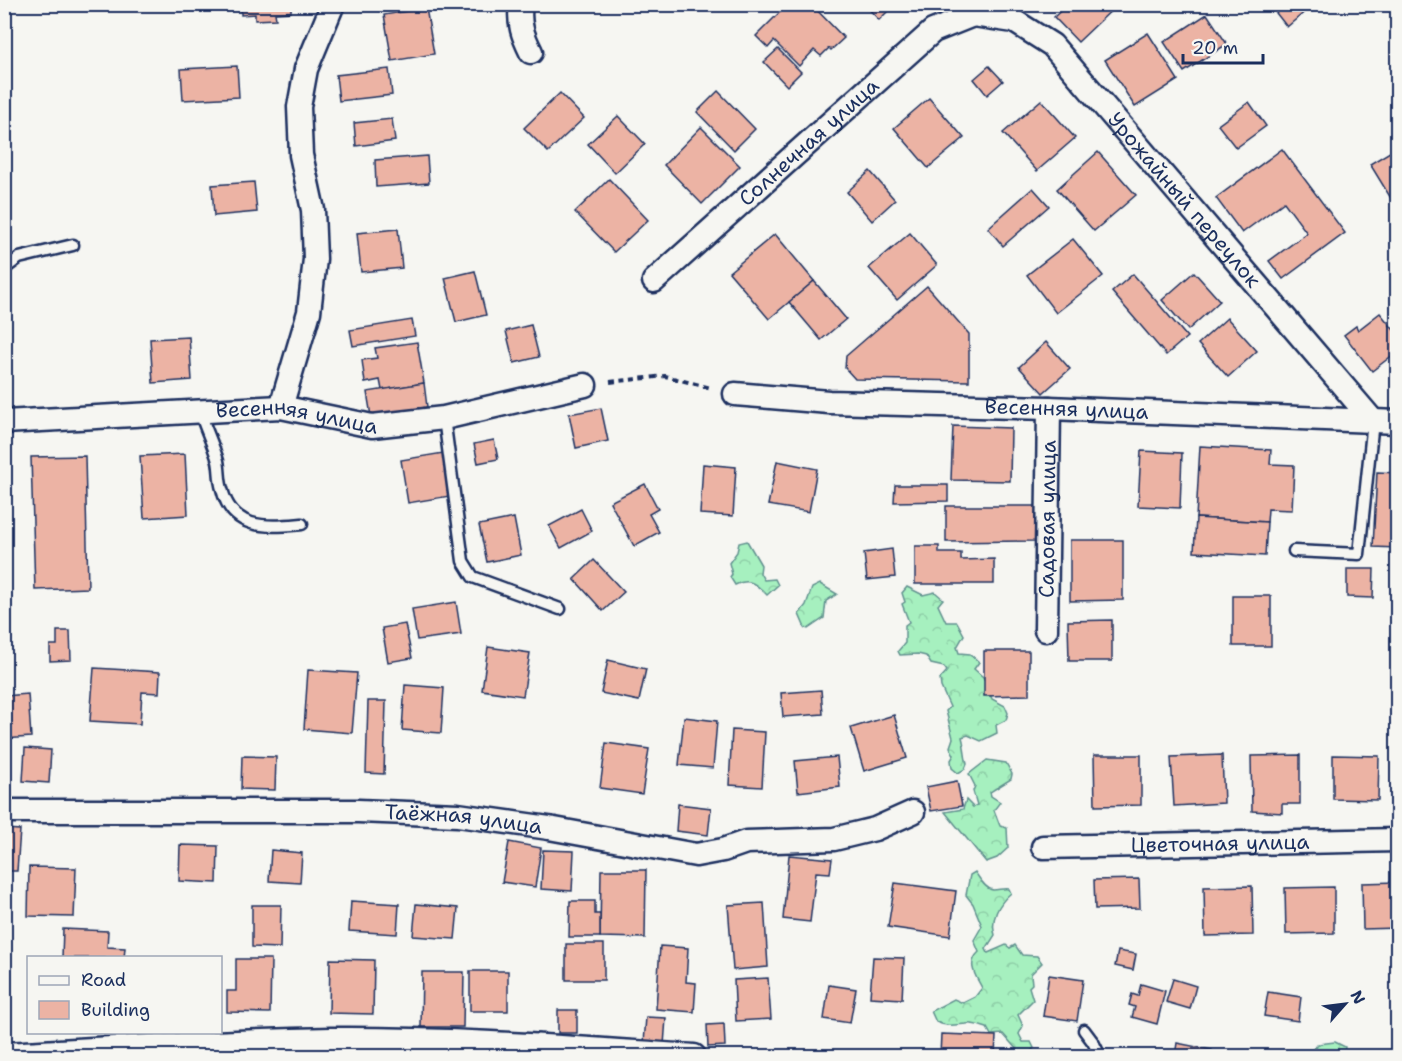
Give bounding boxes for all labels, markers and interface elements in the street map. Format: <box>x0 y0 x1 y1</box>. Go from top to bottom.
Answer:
scale bar <box>1183 27 1262 65</box>
text: 20 m <box>1192 36 1238 60</box>
street label: Солнечная улица <box>733 72 885 212</box>
street label: Урожайный переулок <box>1101 106 1267 294</box>
street label: Весенняя улица <box>984 392 1149 426</box>
street label: Весенняя улица <box>215 393 381 441</box>
street label: Садовая улица <box>1032 440 1063 598</box>
street label: Таёжная улица <box>384 798 544 841</box>
street label: Цветочная улица <box>1130 828 1310 859</box>
legend <box>27 956 222 1034</box>
text: Road <box>81 968 126 992</box>
north arrow <box>1315 974 1375 1034</box>
text: N <box>1346 987 1370 1008</box>
text: Building <box>81 998 150 1022</box>

